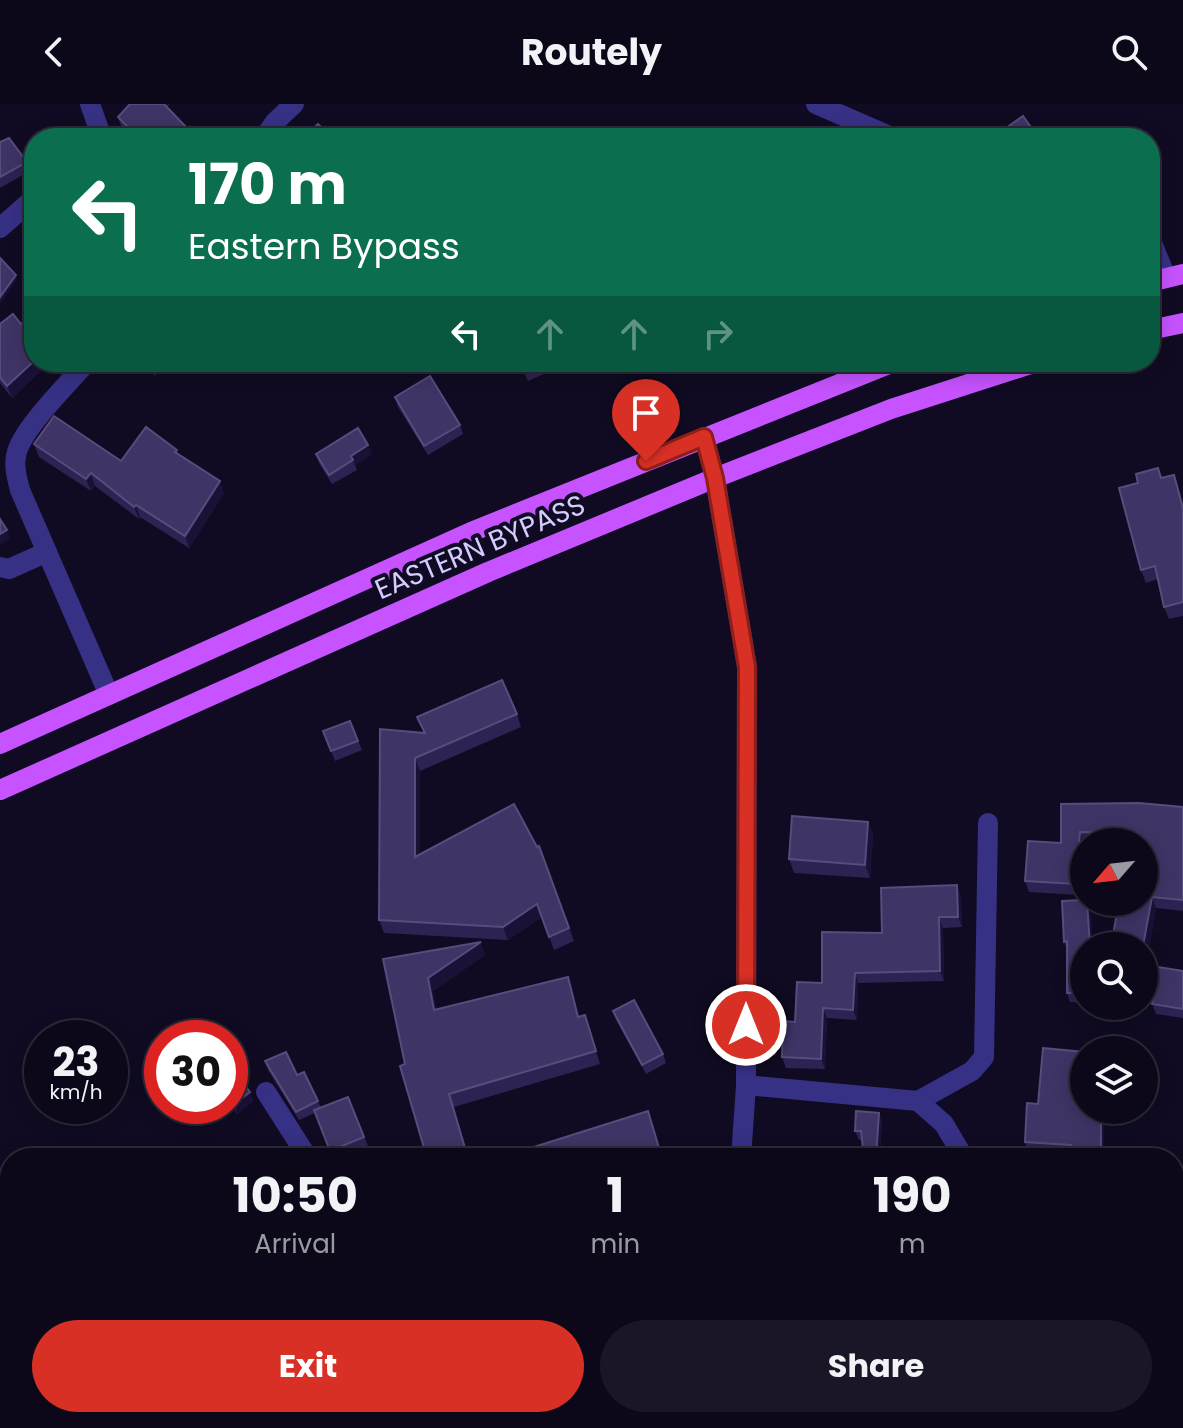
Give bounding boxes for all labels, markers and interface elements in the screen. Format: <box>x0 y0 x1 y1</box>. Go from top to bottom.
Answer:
text: Routely <box>521 27 662 78</box>
icon: back <box>32 30 76 74</box>
icon: search <box>1107 30 1151 74</box>
text: 170 m <box>188 145 347 224</box>
icon: left <box>56 160 160 264</box>
text: Eastern Bypass <box>188 221 460 272</box>
icon: left <box>444 312 488 356</box>
icon: ahead <box>528 312 572 356</box>
icon: ahead <box>612 312 656 356</box>
icon: right <box>696 312 740 356</box>
pin <box>612 379 680 461</box>
icon: arrive <box>624 391 668 435</box>
street label: EASTERN BYPASS <box>369 485 591 609</box>
north arrow <box>1070 828 1158 916</box>
map controls <box>1070 828 1158 1124</box>
button: search <box>1070 932 1158 1020</box>
position arrow <box>704 983 788 1067</box>
speed limit sign: 30 <box>144 1020 248 1124</box>
text: 23 <box>52 1034 100 1090</box>
button: layers <box>1070 1036 1158 1124</box>
text: km/h <box>49 1078 103 1106</box>
text: 10:50 <box>232 1162 358 1229</box>
text: 1 <box>606 1162 624 1229</box>
text: 190 <box>873 1162 952 1229</box>
text: Arrival <box>254 1226 336 1262</box>
text: min <box>590 1226 640 1262</box>
text: m <box>899 1226 926 1262</box>
button: Exit <box>32 1320 584 1412</box>
button: Share <box>600 1320 1152 1412</box>

